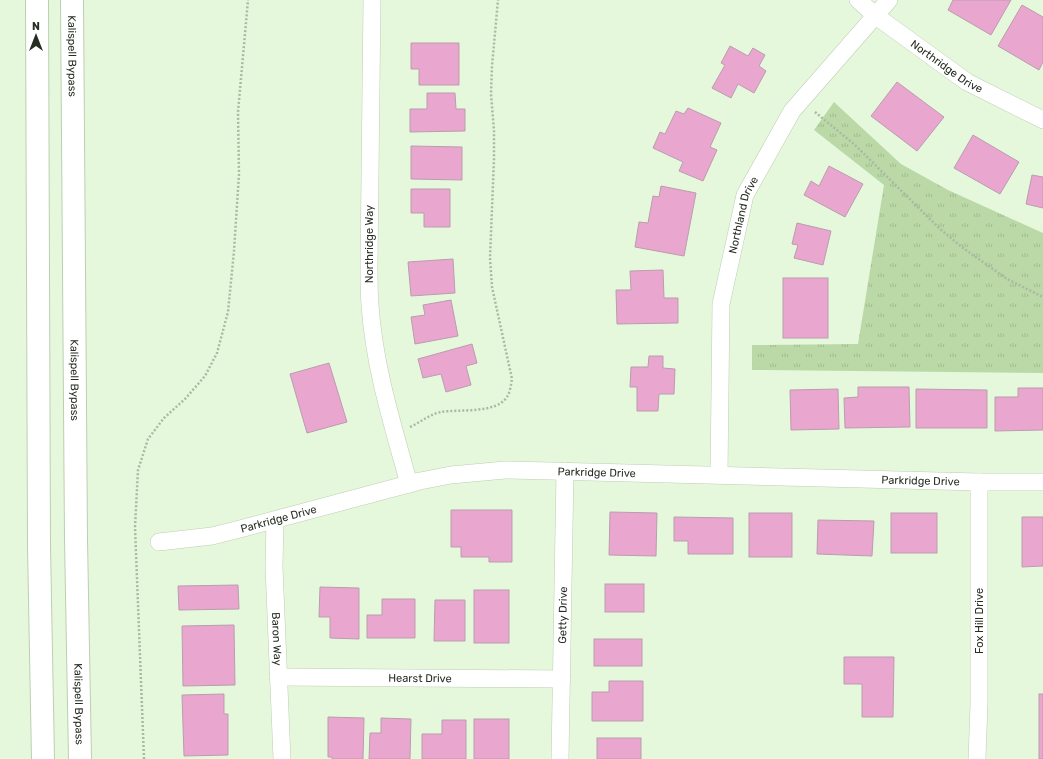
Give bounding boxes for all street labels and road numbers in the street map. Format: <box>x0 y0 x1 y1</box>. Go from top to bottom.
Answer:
street label: Kalispell Bypass <box>66 15 79 97</box>
street label: Northridge Drive <box>908 37 985 95</box>
street label: Northland Drive <box>726 174 761 255</box>
street label: Northridge Way <box>363 205 376 283</box>
street label: Kalispell Bypass <box>68 339 82 421</box>
street label: Parkridge Drive <box>557 465 636 480</box>
street label: Parkridge Drive <box>881 473 960 488</box>
street label: Parkridge Drive <box>239 502 318 535</box>
street label: Getty Drive <box>556 586 569 644</box>
street label: Fox Hill Drive <box>973 588 986 654</box>
street label: Baron Way <box>269 612 285 666</box>
street label: Kalispell Bypass <box>72 663 86 745</box>
street label: Hearst Drive <box>388 671 452 685</box>

